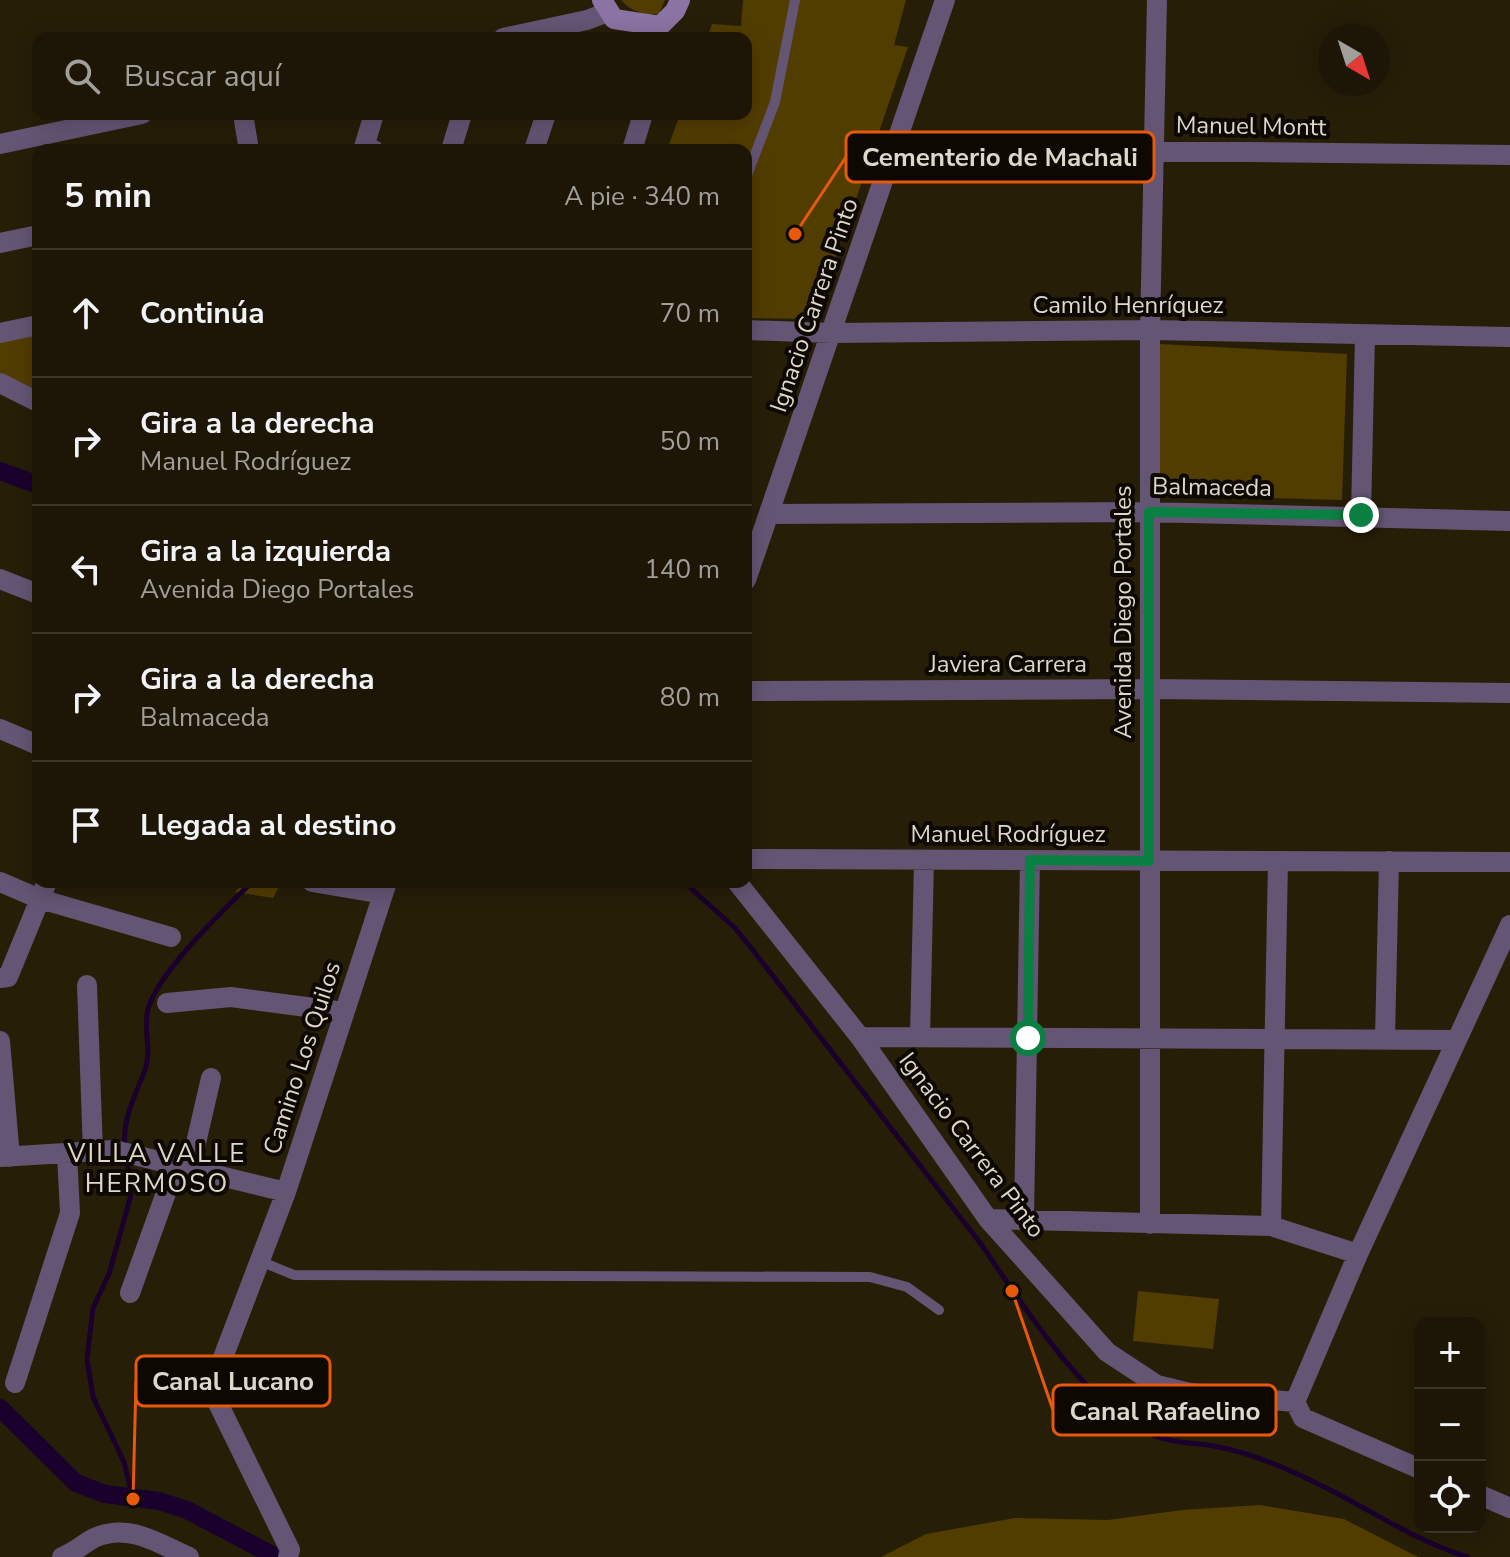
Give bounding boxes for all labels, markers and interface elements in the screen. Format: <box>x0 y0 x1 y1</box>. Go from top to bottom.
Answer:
north arrow <box>1318 24 1390 96</box>
search box <box>32 32 752 120</box>
icon: search <box>60 54 104 98</box>
text: Buscar aquí <box>124 56 281 97</box>
street label: Manuel Montt <box>1176 109 1327 143</box>
callout: Cementerio de Machali <box>846 132 1154 182</box>
text: Cementerio de Machali <box>862 140 1138 175</box>
text: 5 min <box>64 173 152 219</box>
text: A pie · 340 m <box>564 179 720 214</box>
street label: Ignacio Carrera Pinto <box>762 194 866 416</box>
street label: Camilo Henríquez <box>1032 289 1224 321</box>
icon: ahead <box>64 291 108 335</box>
text: Continúa <box>140 293 265 334</box>
text: 70 m <box>660 296 720 331</box>
text: Gira a la derecha <box>140 403 375 444</box>
icon: right <box>64 419 108 463</box>
text: 50 m <box>660 424 720 459</box>
text: Manuel Rodríguez <box>140 444 351 479</box>
street label: Balmaceda <box>1152 470 1272 504</box>
street label: Avenida Diego Portales <box>1107 485 1139 739</box>
route end <box>1343 497 1379 533</box>
text: Gira a la izquierda <box>140 531 391 572</box>
icon: left <box>64 547 108 591</box>
text: 140 m <box>644 552 720 587</box>
text: Avenida Diego Portales <box>140 572 414 607</box>
street label: Javiera Carrera <box>928 648 1087 680</box>
text: Gira a la derecha <box>140 659 375 700</box>
icon: right <box>64 675 108 719</box>
text: 80 m <box>660 680 720 715</box>
text: Balmaceda <box>140 700 270 735</box>
icon: arrive <box>64 803 108 847</box>
text: Llegada al destino <box>140 805 396 846</box>
street label: Manuel Rodríguez <box>910 818 1106 850</box>
street label: Camino Los Quilos <box>256 957 348 1159</box>
route start <box>1010 1020 1046 1056</box>
street label: Ignacio Carrera Pinto <box>892 1046 1052 1244</box>
district label: VILLA VALLE HERMOSO <box>67 1136 246 1201</box>
map controls <box>1414 1317 1486 1533</box>
button: + <box>1414 1317 1486 1389</box>
callout: Canal Lucano <box>136 1356 330 1406</box>
text: Canal Lucano <box>152 1364 314 1399</box>
callout: Canal Rafaelino <box>1053 1385 1276 1435</box>
button: − <box>1414 1389 1486 1461</box>
text: Canal Rafaelino <box>1070 1394 1260 1429</box>
button: locate <box>1414 1461 1486 1533</box>

